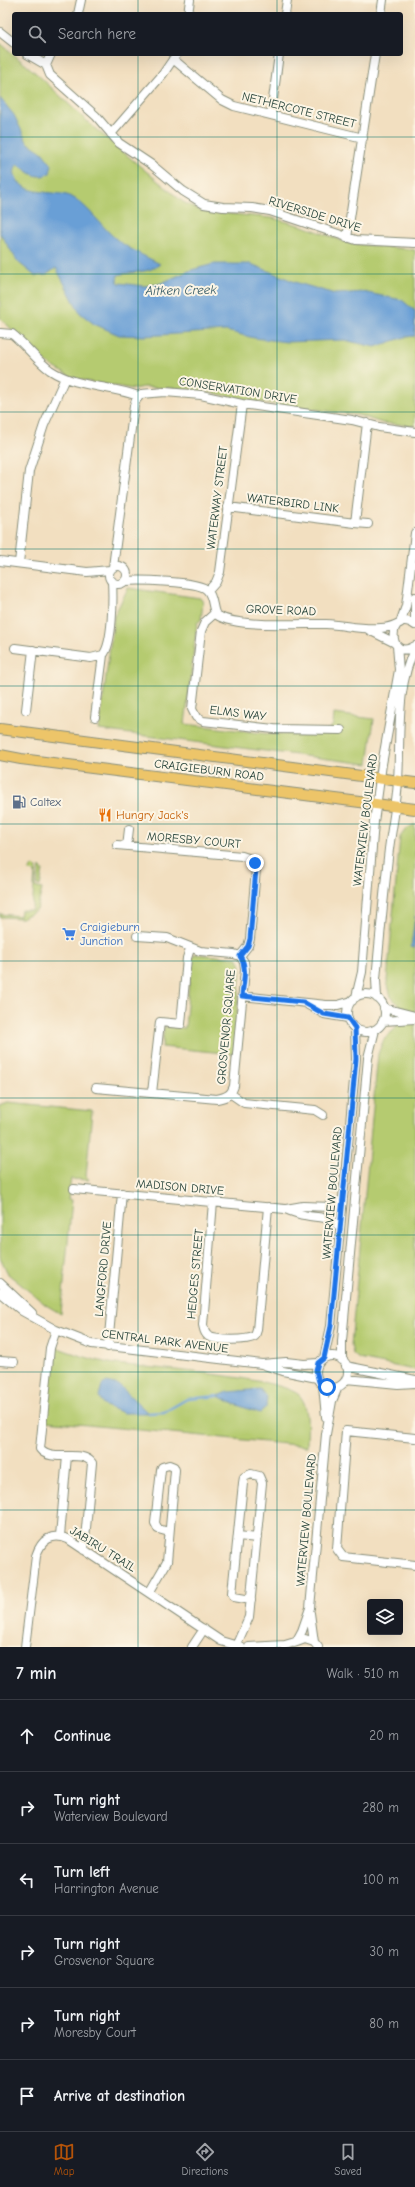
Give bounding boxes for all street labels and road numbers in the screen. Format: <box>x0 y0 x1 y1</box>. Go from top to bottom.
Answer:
street label: NETHERCOTE STREET <box>240 89 358 131</box>
street label: RIVERSIDE DRIVE <box>267 193 363 235</box>
street label: CONSERVATION DRIVE <box>178 374 298 406</box>
street label: WATERWAY STREET <box>204 445 230 551</box>
street label: WATERBIRD LINK <box>246 490 340 516</box>
street label: GROVE ROAD <box>246 602 316 618</box>
street label: ELMS WAY <box>209 703 268 724</box>
street label: WATERVIEW BOULEVARD <box>350 753 380 887</box>
street label: CRAIGIEBURN ROAD <box>153 756 265 784</box>
street label: MORESBY COURT <box>147 829 242 851</box>
street label: GROSVENOR SQUARE <box>214 969 238 1085</box>
street label: WATERVIEW BOULEVARD <box>319 1126 345 1260</box>
street label: MADISON DRIVE <box>135 1176 225 1198</box>
street label: LANGFORD DRIVE <box>92 1221 114 1317</box>
street label: HEDGES STREET <box>184 1227 206 1320</box>
street label: CENTRAL PARK AVENUE <box>101 1326 229 1356</box>
street label: WATERVIEW BOULEVARD <box>293 1453 319 1587</box>
street label: JABIRU TRAIL <box>67 1523 139 1575</box>

